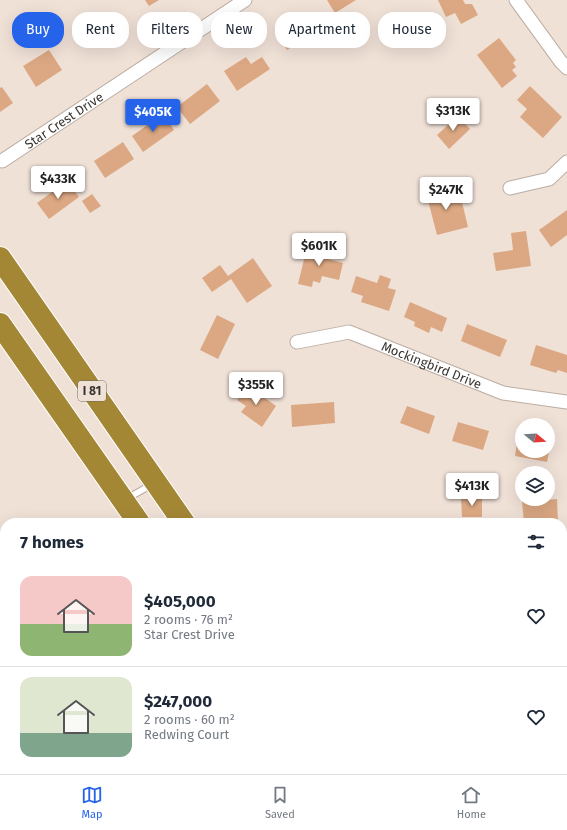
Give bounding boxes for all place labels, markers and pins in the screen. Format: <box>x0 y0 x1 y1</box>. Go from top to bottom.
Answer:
pin: $313K <box>425 98 481 132</box>
pin: $405K <box>125 99 181 133</box>
pin: $433K <box>30 166 86 200</box>
pin: $247K <box>418 177 474 211</box>
pin: $601K <box>291 233 347 267</box>
pin: $355K <box>228 372 284 406</box>
pin: $413K <box>444 473 500 507</box>

